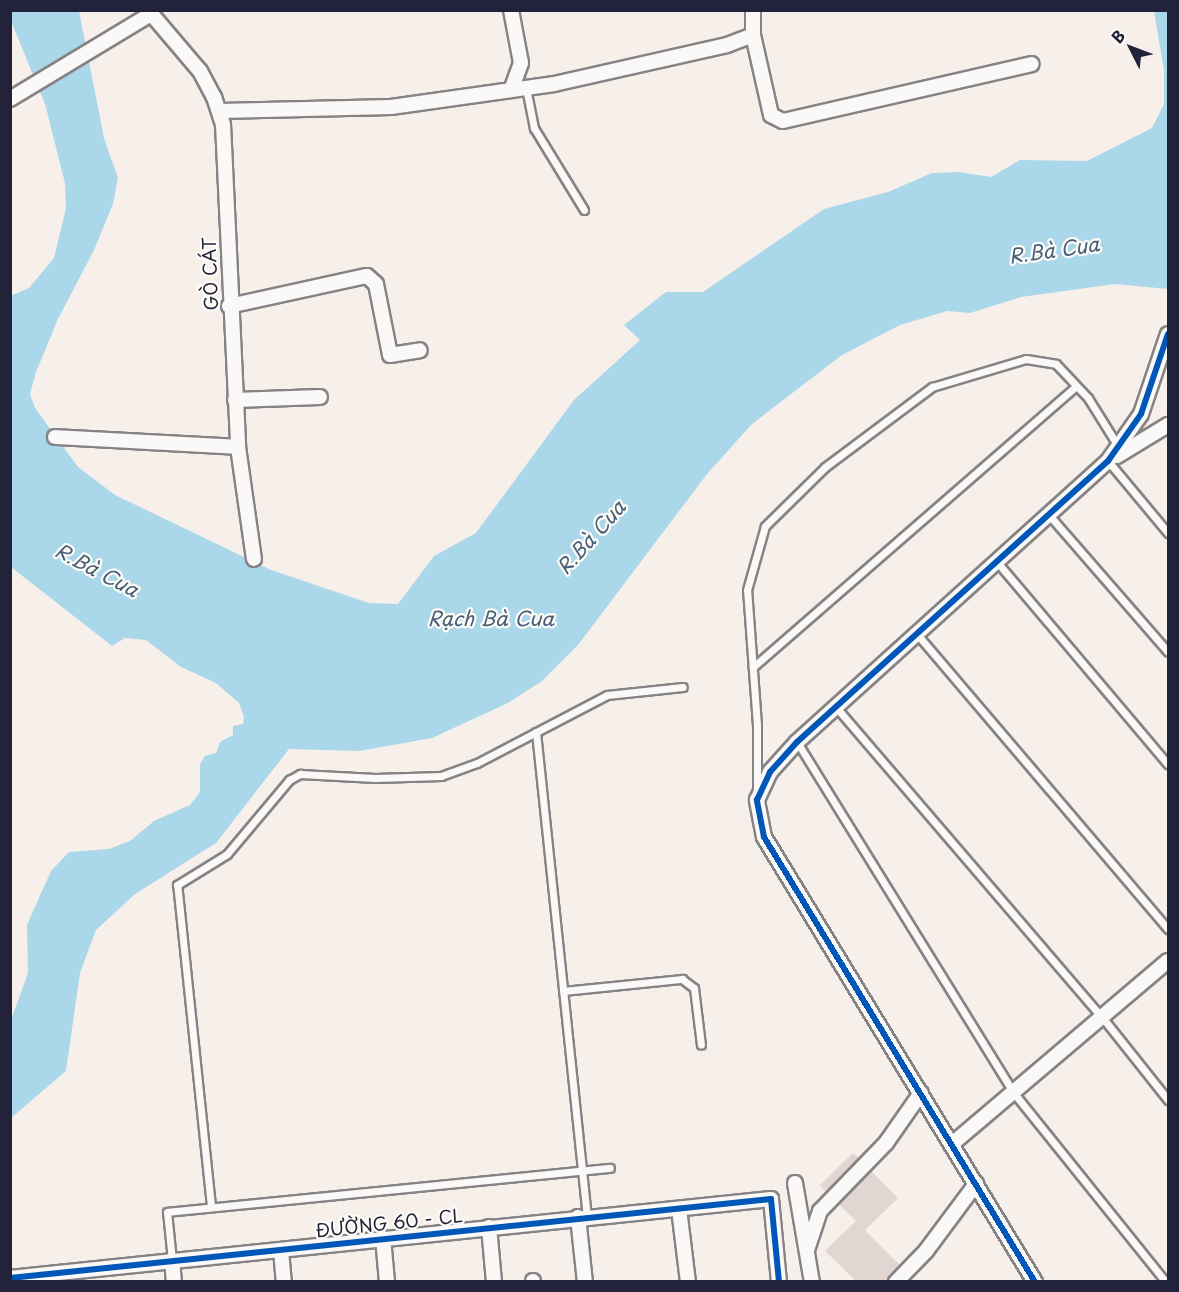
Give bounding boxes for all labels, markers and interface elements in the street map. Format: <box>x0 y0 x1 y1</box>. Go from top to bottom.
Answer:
north arrow <box>1101 18 1161 78</box>
text: B <box>1105 24 1130 48</box>
water label: R.Bà Cua <box>1008 232 1100 268</box>
street label: GÒ CÁT <box>198 237 222 311</box>
water label: R.Bà Cua <box>552 496 630 578</box>
water label: R.Bà Cua <box>52 538 142 602</box>
water label: Rạch Bà Cua <box>429 606 553 630</box>
street label: ĐƯỜNG 60 - CL <box>313 1204 465 1242</box>

